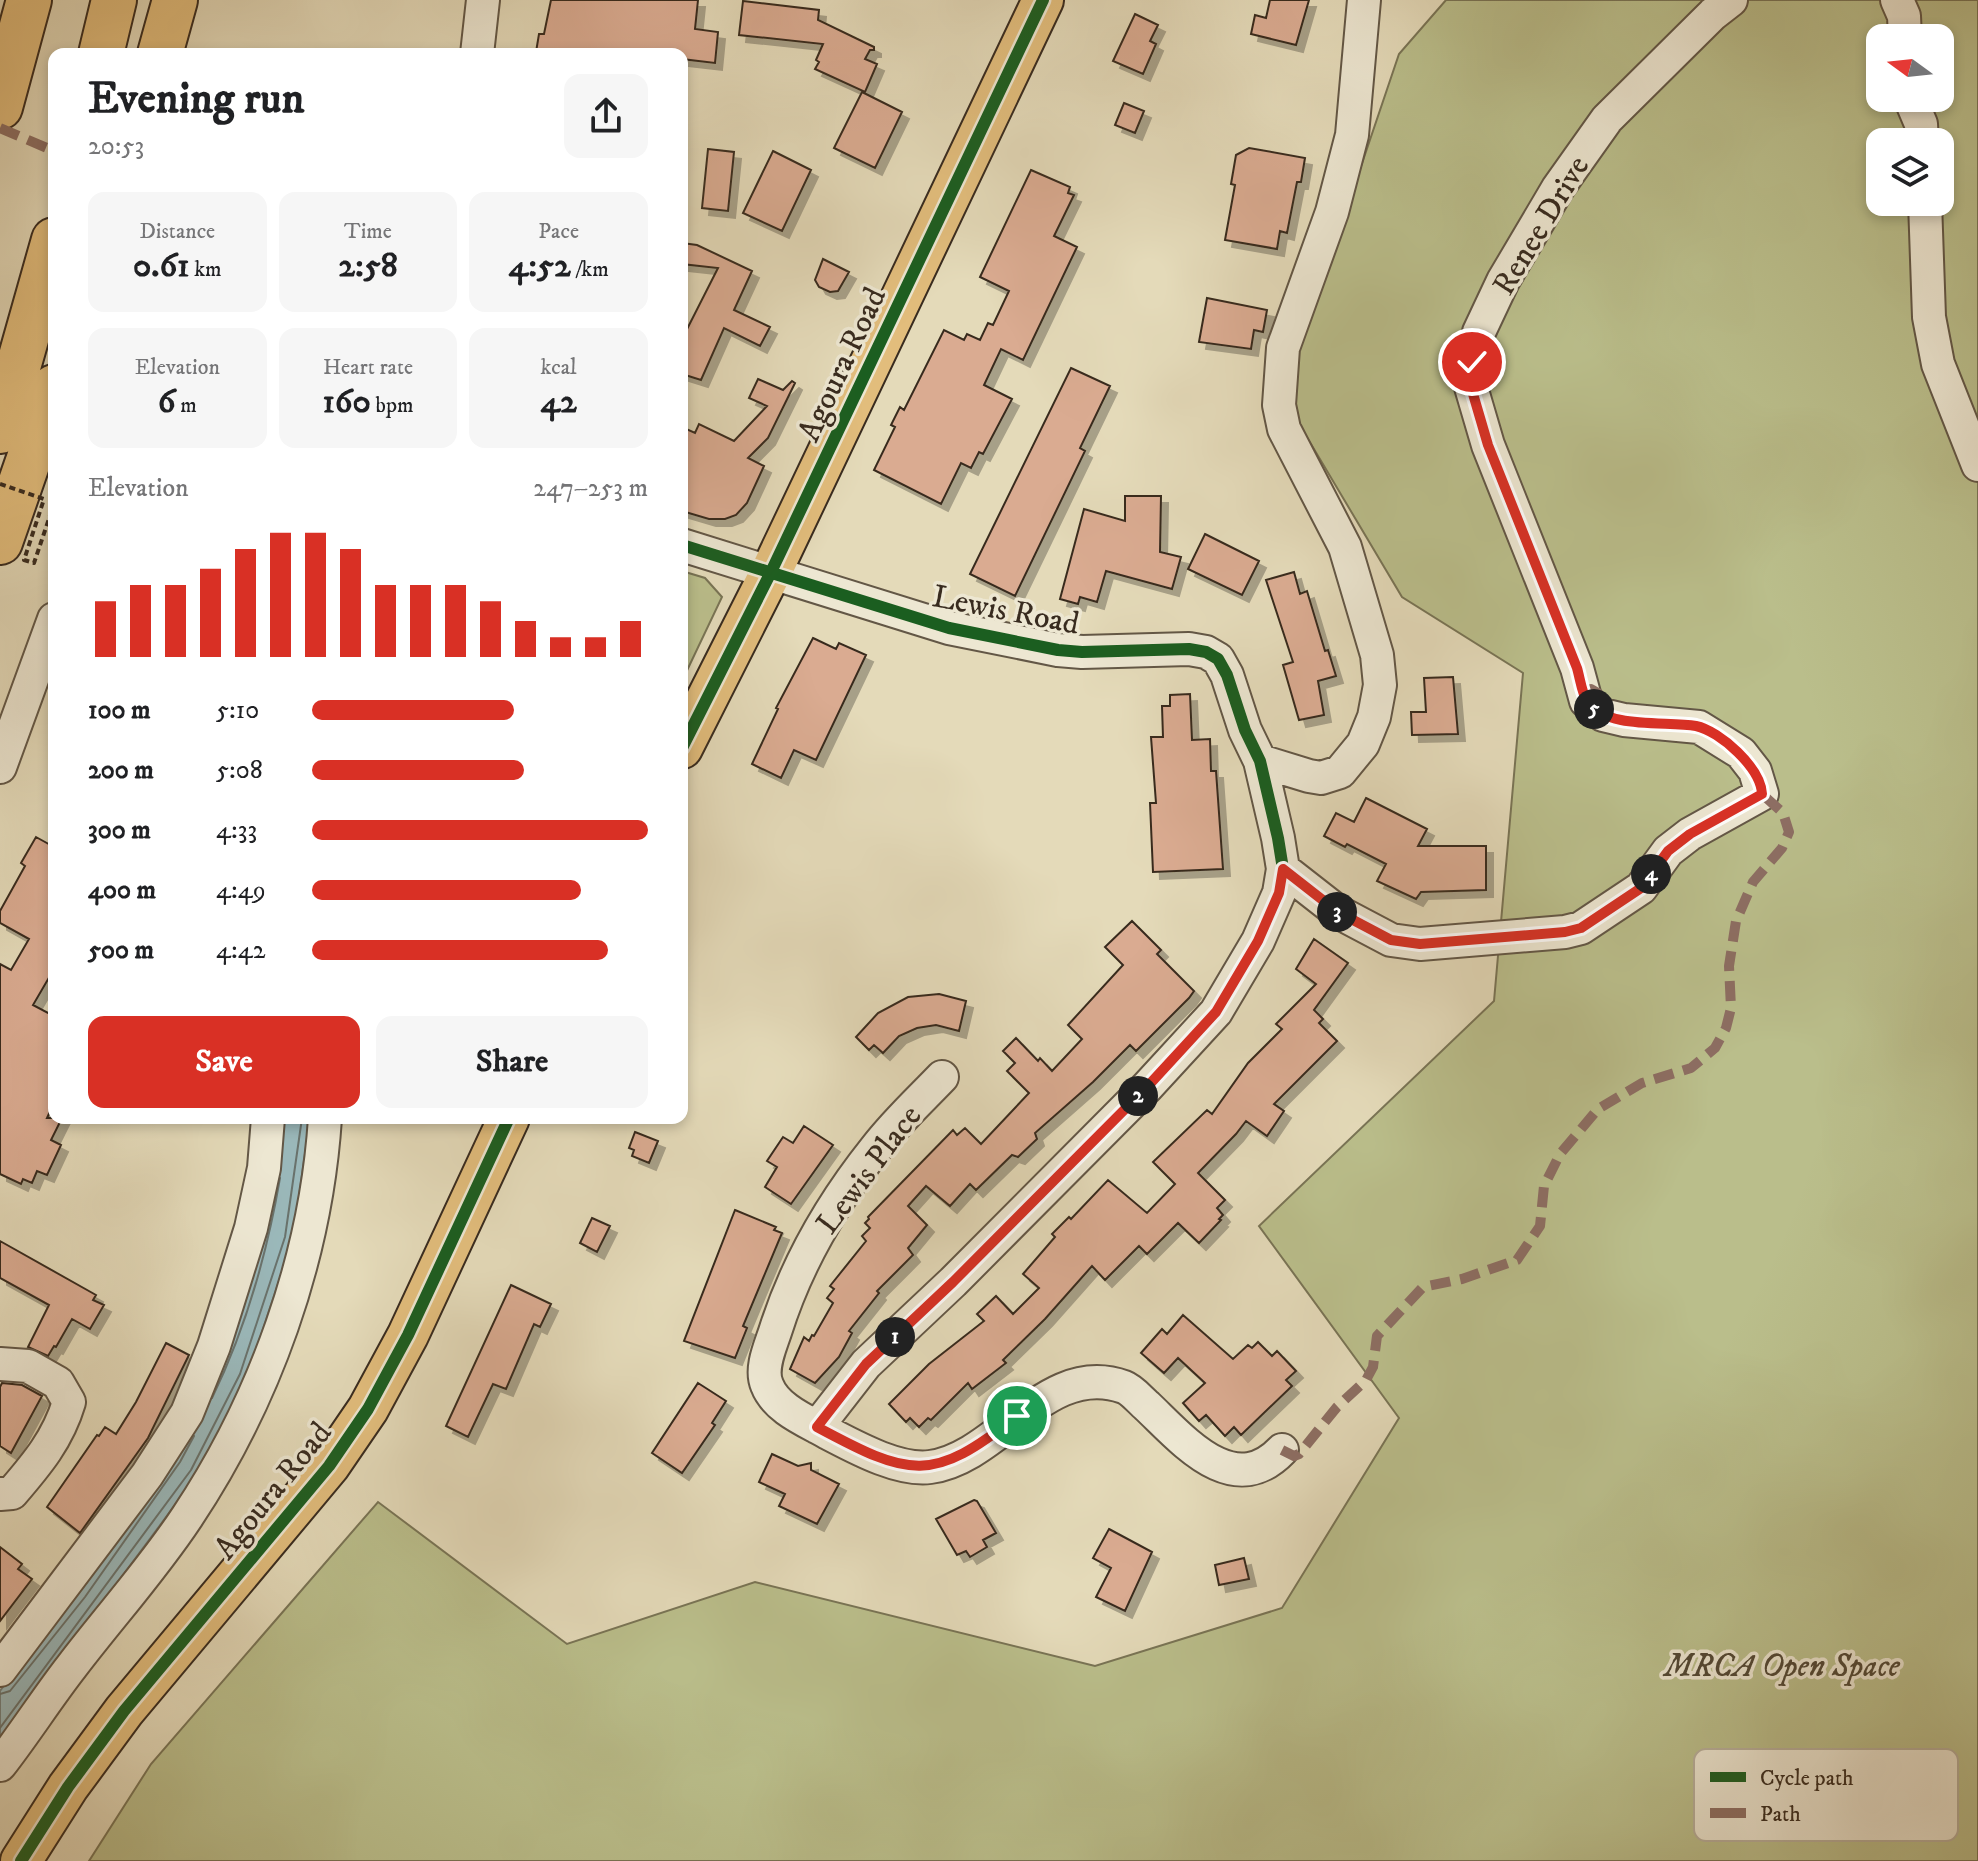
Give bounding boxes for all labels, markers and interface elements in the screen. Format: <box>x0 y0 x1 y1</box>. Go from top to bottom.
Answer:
north arrow <box>1866 24 1954 112</box>
map controls <box>1866 24 1954 216</box>
text: Evening run <box>88 72 305 127</box>
button: share <box>564 74 648 158</box>
button: layers <box>1866 128 1954 216</box>
text: 20:53 <box>88 130 144 163</box>
street label: Renee Drive <box>1485 149 1599 303</box>
text: Distance <box>139 218 215 245</box>
text: Time <box>344 218 392 245</box>
text: Pace <box>538 218 579 245</box>
text: 0.61 <box>133 245 189 287</box>
text: 2:58 <box>338 245 398 287</box>
text: 4:52 <box>509 245 571 287</box>
text: km <box>189 256 222 283</box>
text: /km <box>571 256 609 283</box>
street label: Agoura Road <box>790 281 896 448</box>
pin <box>1438 328 1506 396</box>
icon: check <box>1450 340 1494 384</box>
text: Elevation <box>135 354 220 381</box>
text: Heart rate <box>323 354 413 381</box>
text: kcal <box>541 354 577 381</box>
text: 6 <box>158 381 176 423</box>
text: 160 <box>323 381 371 423</box>
text: 42 <box>541 381 577 423</box>
text: m <box>176 392 197 419</box>
text: bpm <box>371 392 413 419</box>
text: Elevation <box>88 472 189 505</box>
text: 247–253 m <box>533 472 648 505</box>
street label: Lewis Road <box>929 577 1082 645</box>
pin: 5 <box>1574 689 1614 729</box>
text: 100 m <box>88 694 151 727</box>
text: 5:10 <box>216 694 259 727</box>
text: 5 <box>1589 695 1599 722</box>
text: 200 m <box>88 754 154 787</box>
text: 5:08 <box>216 754 263 787</box>
text: 300 m <box>88 814 151 847</box>
text: 4:33 <box>216 814 257 847</box>
pin: 4 <box>1631 854 1671 894</box>
text: 4 <box>1645 860 1657 887</box>
text: 400 m <box>88 874 156 907</box>
text: 4:49 <box>216 874 266 907</box>
pin: 3 <box>1317 892 1357 932</box>
text: 3 <box>1333 898 1341 925</box>
text: 500 m <box>88 934 154 967</box>
text: 4:42 <box>216 934 266 967</box>
button: Save <box>88 1016 360 1108</box>
button: Share <box>376 1016 648 1108</box>
pin: 2 <box>1118 1076 1158 1116</box>
text: 2 <box>1133 1082 1143 1109</box>
street label: Lewis Place <box>808 1098 931 1243</box>
pin: 1 <box>875 1317 915 1357</box>
text: 1 <box>891 1323 899 1350</box>
pin <box>983 1382 1051 1450</box>
icon: arrive <box>995 1394 1039 1438</box>
street label: Agoura Road <box>206 1414 341 1568</box>
park label: MRCA Open Space <box>1662 1647 1901 1687</box>
legend <box>1694 1749 1958 1841</box>
text: Cycle path <box>1760 1765 1854 1792</box>
text: Path <box>1760 1801 1801 1828</box>

